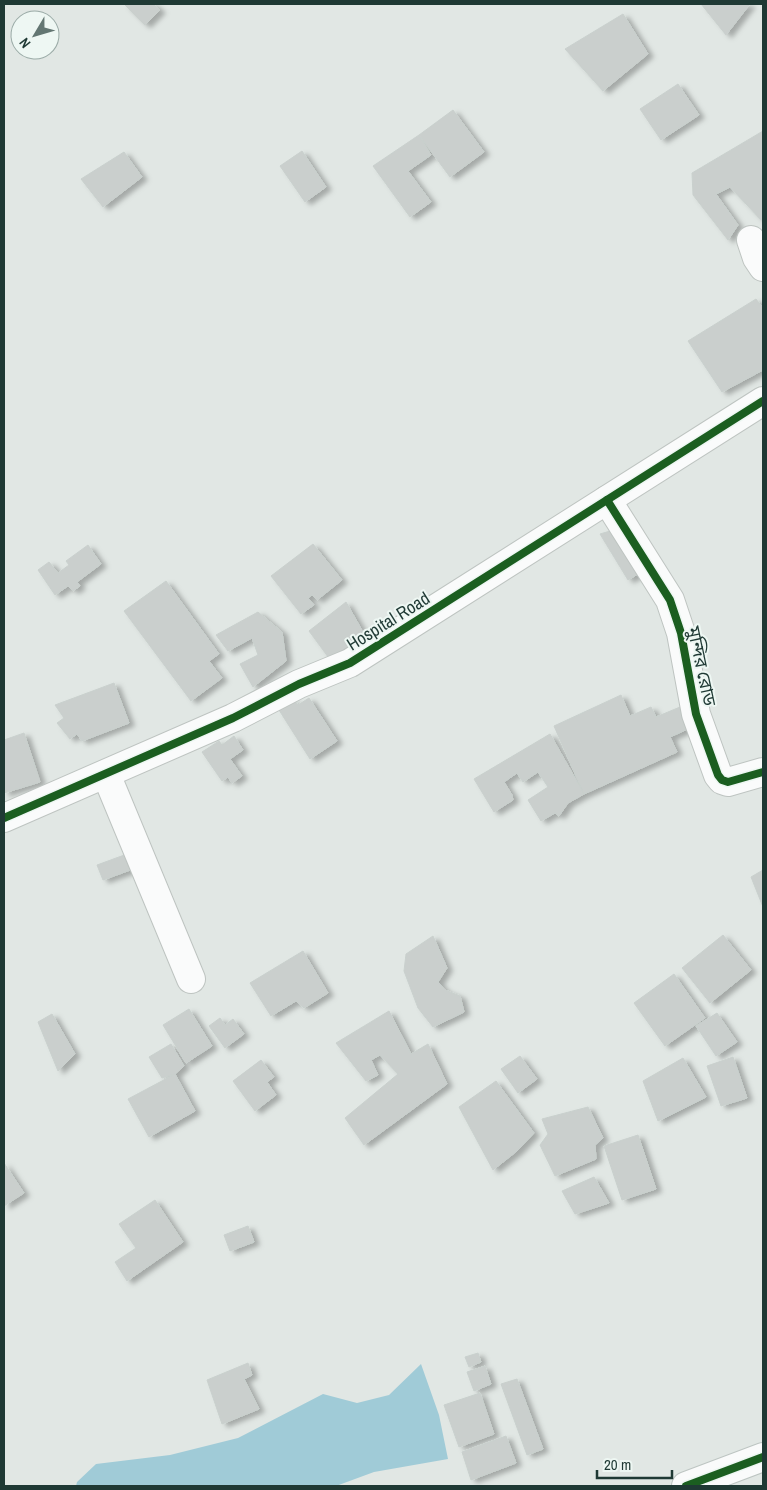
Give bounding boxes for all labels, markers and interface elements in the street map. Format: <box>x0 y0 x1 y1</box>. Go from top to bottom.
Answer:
north arrow <box>10 10 60 60</box>
text: N <box>15 34 34 52</box>
street label: Hospital Road <box>342 586 434 656</box>
street label: মুন্দির রোড <box>681 623 723 708</box>
scale bar <box>597 1448 672 1480</box>
text: 20 m <box>604 1454 631 1475</box>

